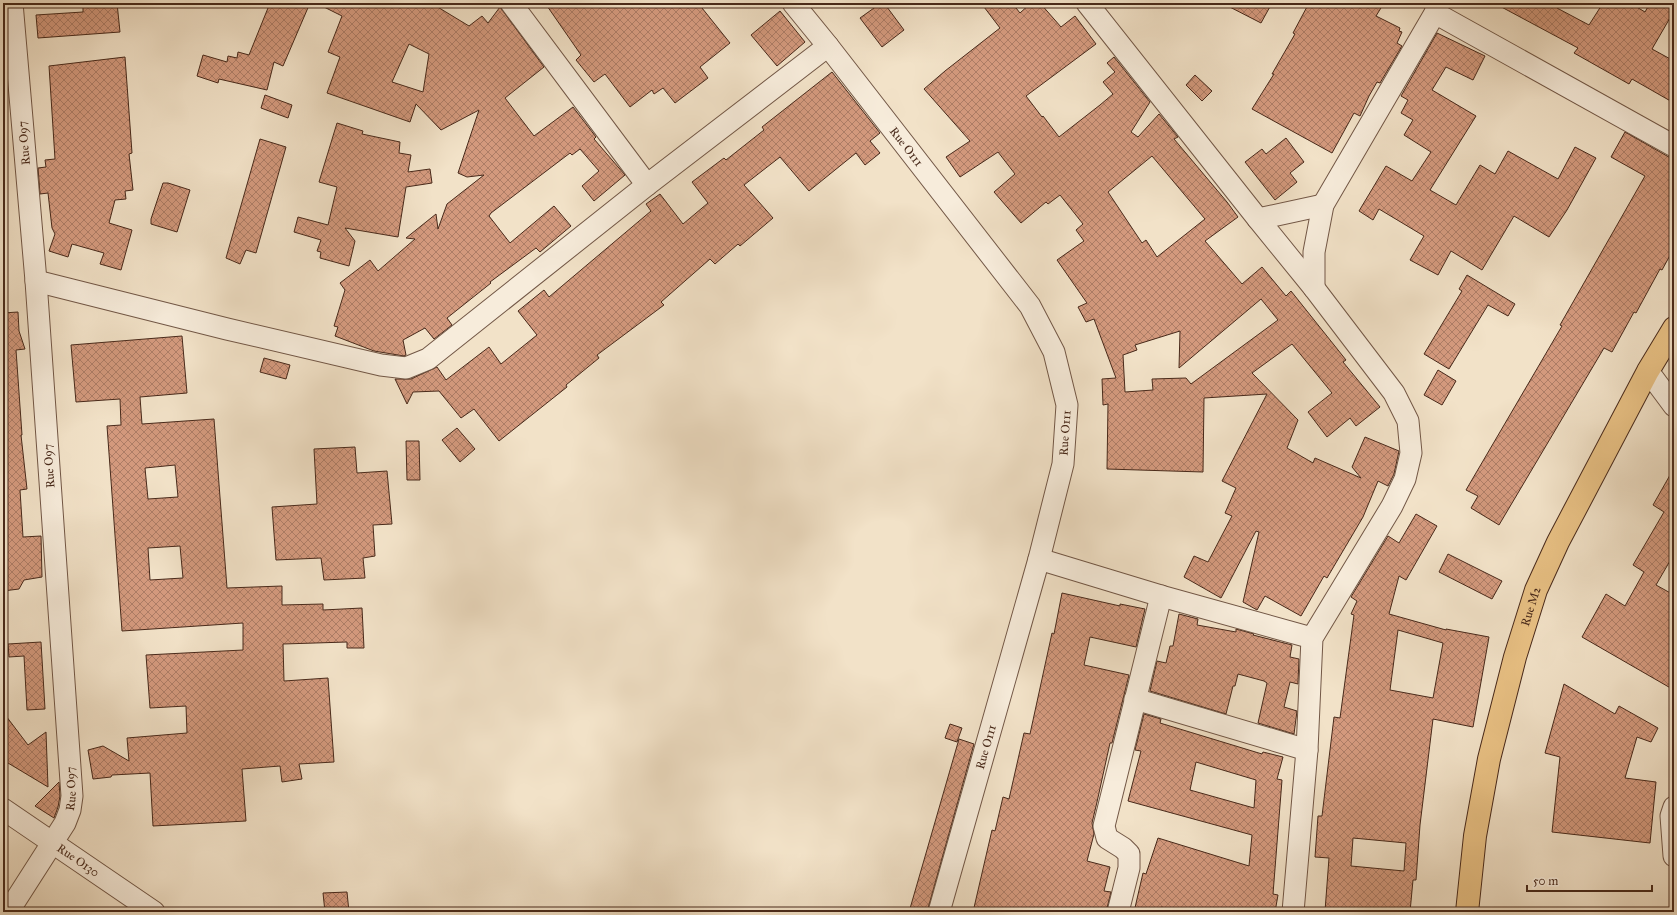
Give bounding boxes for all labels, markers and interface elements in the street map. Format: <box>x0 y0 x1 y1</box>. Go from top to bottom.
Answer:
street label: Rue O97 <box>15 120 33 166</box>
street label: Rue O111 <box>887 124 926 169</box>
street label: Rue O111 <box>1056 409 1074 456</box>
street label: Rue O97 <box>40 443 58 489</box>
street label: Rue M2 <box>1518 584 1544 628</box>
street label: Rue O111 <box>973 723 999 771</box>
street label: Rue O97 <box>63 766 79 812</box>
street label: Rue O130 <box>54 841 102 880</box>
scale bar <box>1527 867 1652 893</box>
text: 50 m <box>1533 874 1558 888</box>

